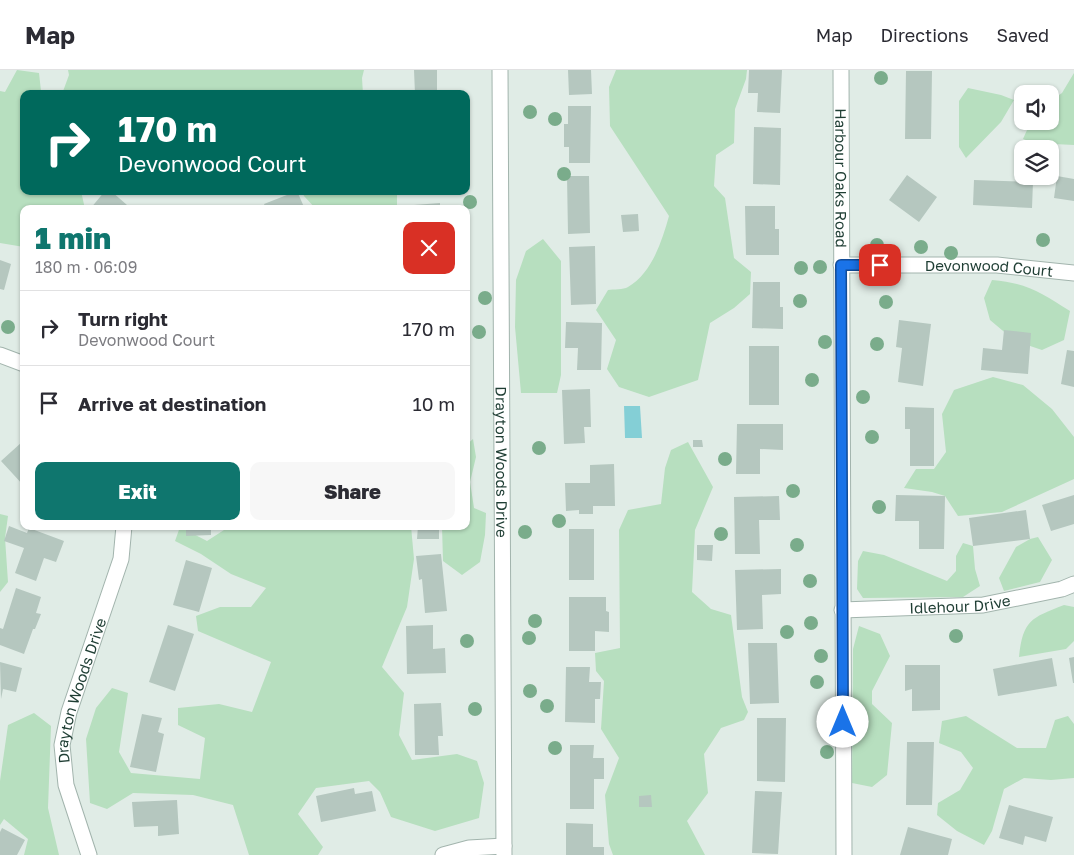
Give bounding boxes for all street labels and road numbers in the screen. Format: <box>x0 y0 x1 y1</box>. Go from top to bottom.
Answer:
street label: Harbour Oaks Road <box>832 108 851 248</box>
street label: Devonwood Court <box>925 256 1054 280</box>
street label: Drayton Woods Drive <box>493 386 511 538</box>
street label: Idlehour Drive <box>909 591 1012 617</box>
street label: Drayton Woods Drive <box>53 615 109 764</box>

